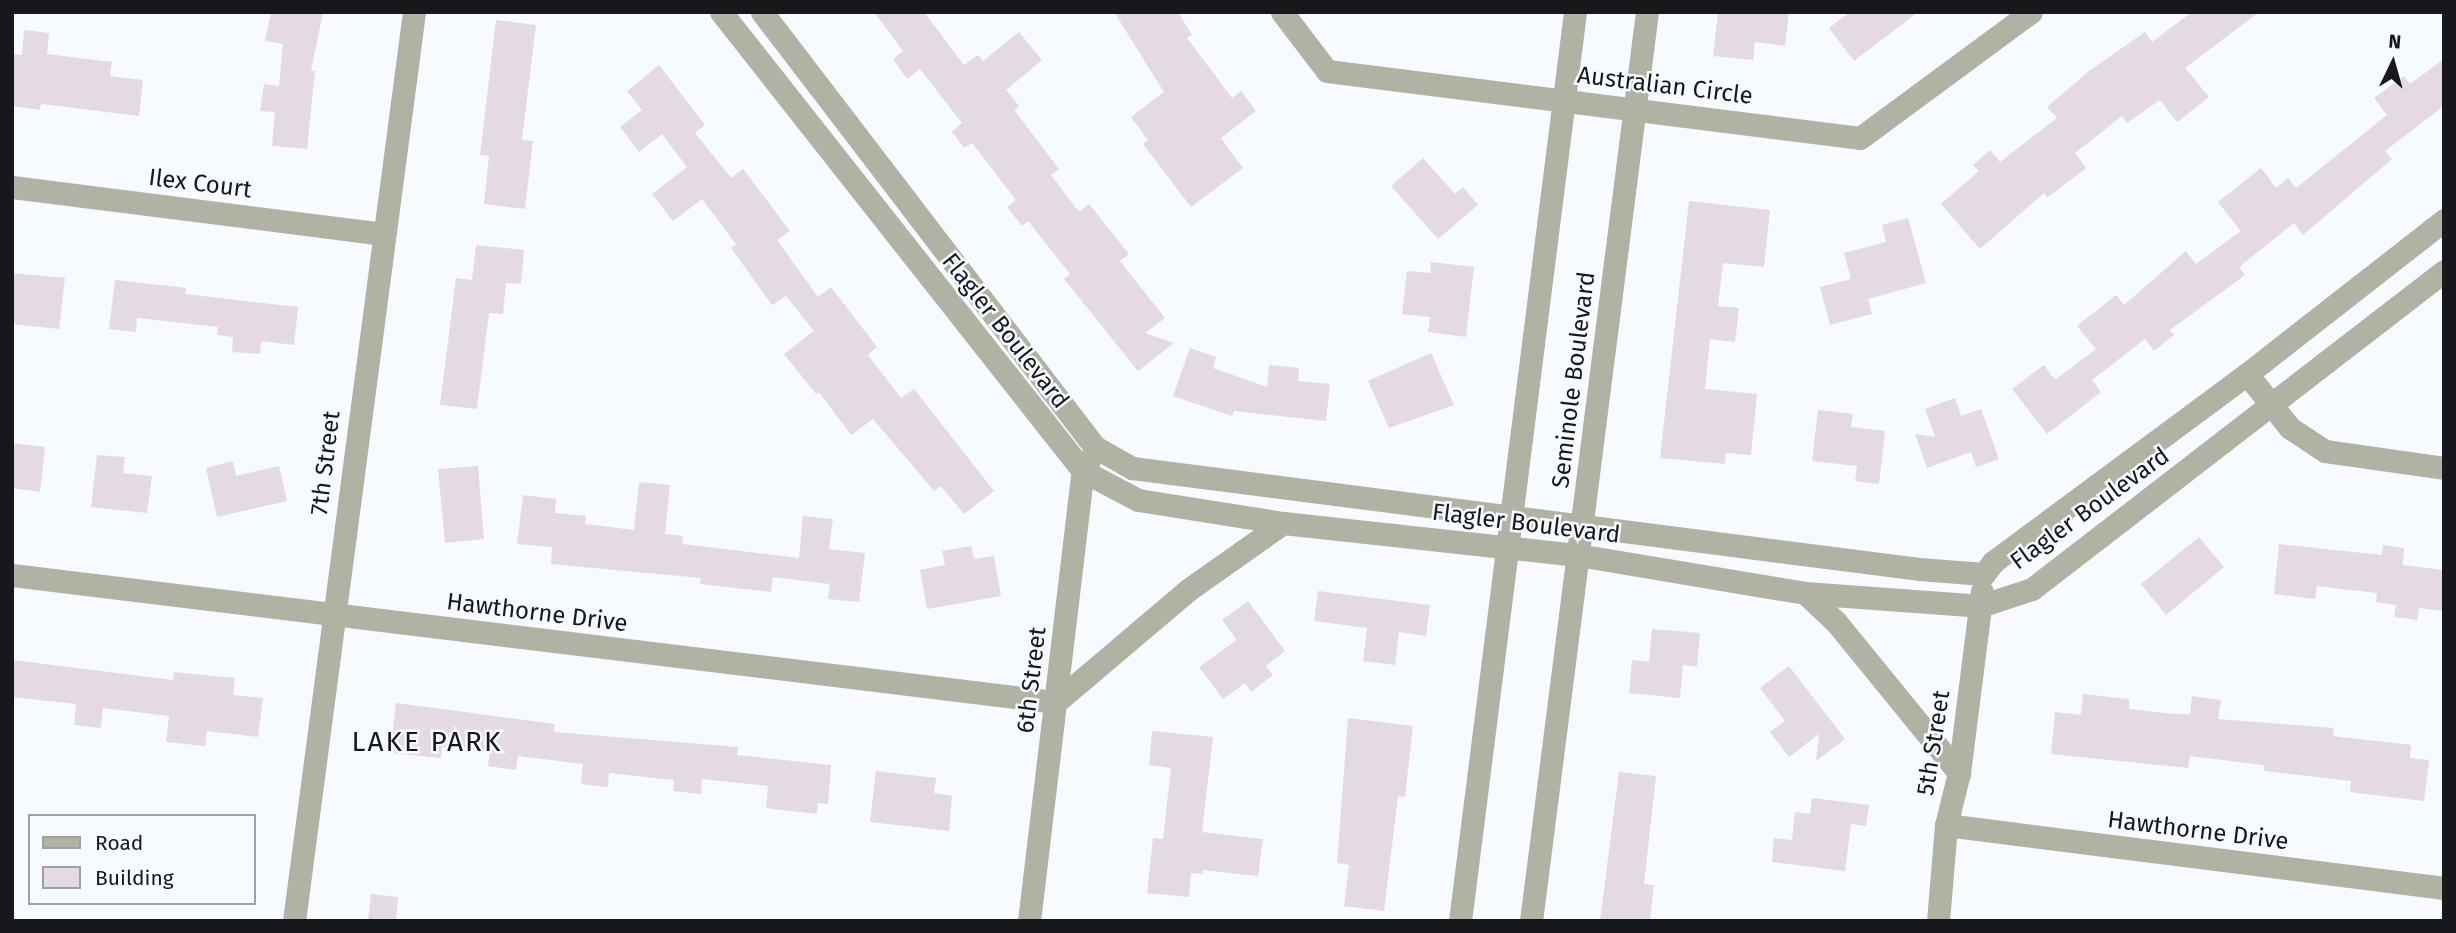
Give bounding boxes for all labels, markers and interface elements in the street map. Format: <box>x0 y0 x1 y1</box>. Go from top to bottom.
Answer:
north arrow <box>2358 28 2428 98</box>
text: N <box>2388 30 2402 54</box>
street label: Australian Circle <box>1576 61 1754 111</box>
street label: Ilex Court <box>147 163 253 205</box>
street label: Flagler Boulevard <box>935 248 1075 414</box>
street label: Seminole Boulevard <box>1546 270 1602 490</box>
street label: 7th Street <box>305 409 347 517</box>
street label: Flagler Boulevard <box>2005 442 2175 576</box>
street label: Flagler Boulevard <box>1430 498 1622 550</box>
street label: Hawthorne Drive <box>445 588 629 638</box>
street label: 6th Street <box>1011 625 1053 735</box>
street label: 5th Street <box>1911 688 1957 798</box>
district label: LAKE PARK <box>353 725 501 759</box>
street label: Hawthorne Drive <box>2106 806 2290 856</box>
legend <box>28 814 256 905</box>
text: Road <box>95 830 143 856</box>
text: Building <box>95 865 174 891</box>

